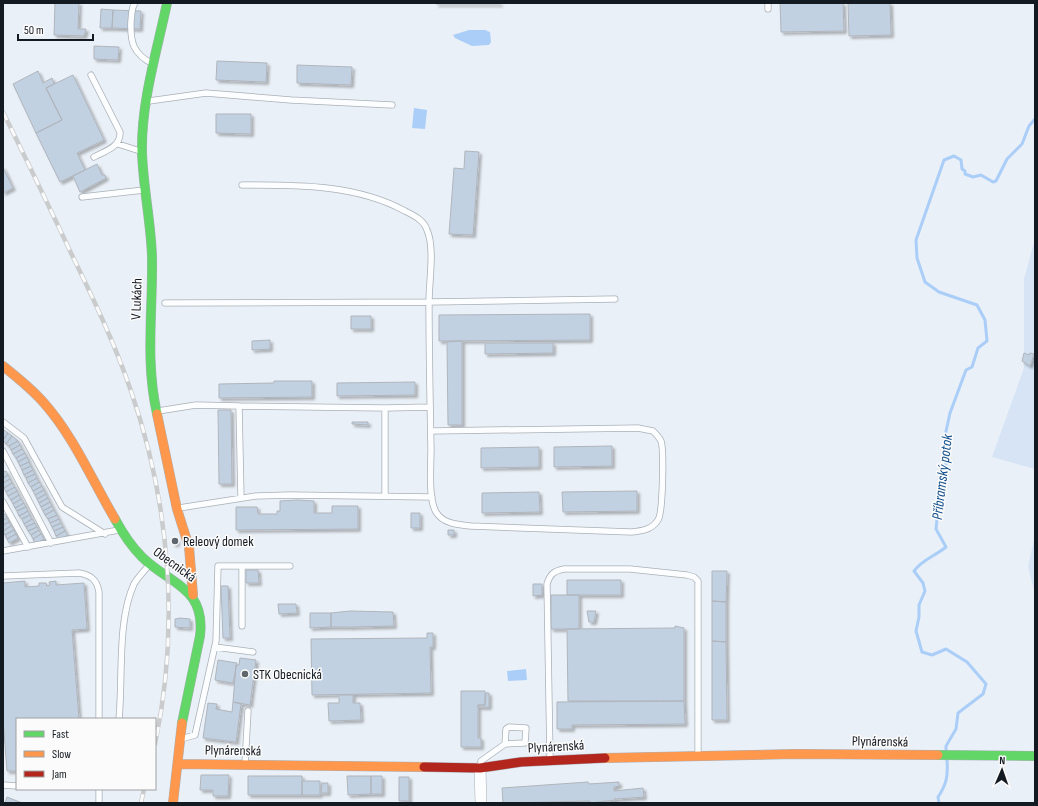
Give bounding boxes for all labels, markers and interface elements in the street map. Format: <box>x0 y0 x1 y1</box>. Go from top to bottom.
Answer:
scale bar <box>18 16 93 42</box>
text: 50 m <box>24 23 44 38</box>
street label: V Lukách <box>127 278 146 320</box>
water label: Příbramský potok <box>928 433 957 521</box>
place label: Releový domek <box>183 533 254 550</box>
marker: Releový domek <box>170 536 180 546</box>
street label: Obecnická <box>150 543 199 586</box>
place label: STK Obecnická <box>253 666 322 683</box>
marker: STK Obecnická <box>240 669 250 679</box>
legend <box>16 718 156 790</box>
text: Fast <box>52 727 69 742</box>
street label: Plynárenská <box>852 733 908 750</box>
street label: Plynárenská <box>527 737 585 756</box>
street label: Plynárenská <box>205 742 261 759</box>
text: Slow <box>52 747 71 762</box>
north arrow <box>982 750 1022 790</box>
text: N <box>999 754 1006 767</box>
text: Jam <box>51 767 67 782</box>

